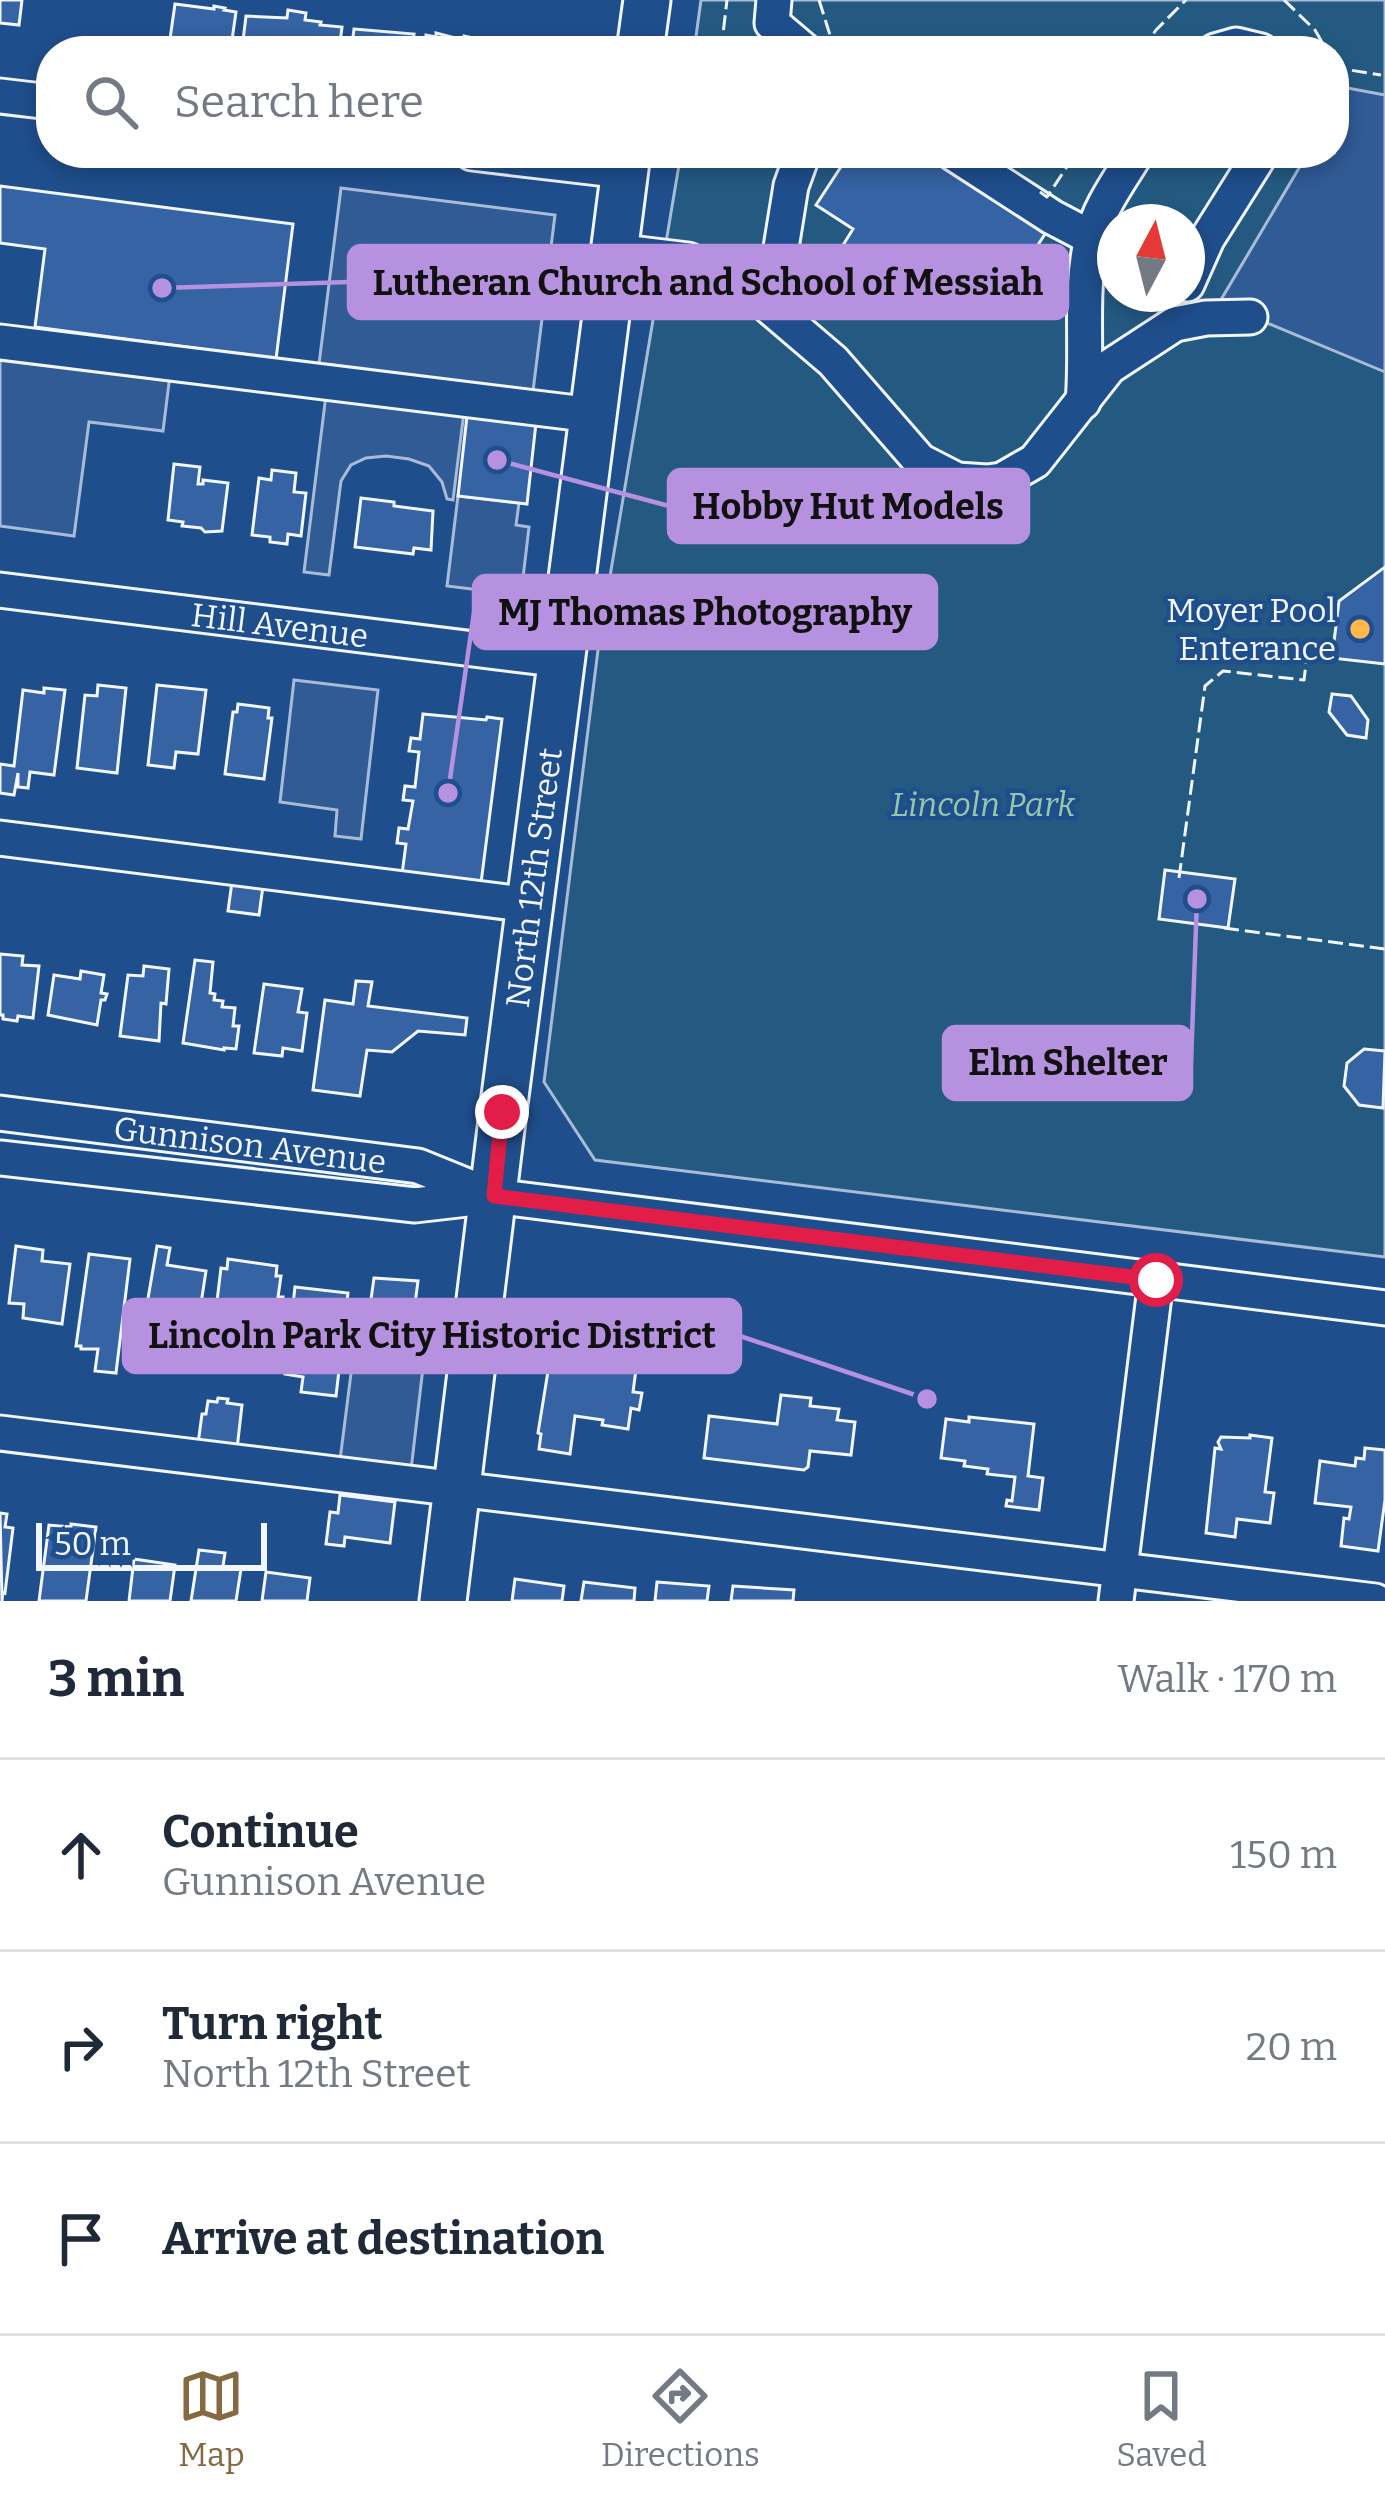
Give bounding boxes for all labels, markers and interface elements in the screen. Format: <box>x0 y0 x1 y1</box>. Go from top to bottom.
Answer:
search box <box>36 36 1349 168</box>
icon: search <box>78 69 144 135</box>
text: Search here <box>174 75 424 129</box>
north arrow <box>1097 204 1205 312</box>
callout: Lutheran Church and School of Messiah <box>349 246 1067 318</box>
text: Lutheran Church and School of Messiah <box>373 261 1044 305</box>
callout: Hobby Hut Models <box>669 470 1028 542</box>
text: Hobby Hut Models <box>692 485 1004 529</box>
callout: MJ Thomas Photography <box>474 576 936 648</box>
text: MJ Thomas Photography <box>498 591 913 635</box>
place label: Moyer Pool Enterance <box>1166 591 1336 669</box>
street label: Hill Avenue <box>189 595 370 657</box>
marker: Moyer Pool Enterance <box>1347 616 1373 642</box>
street label: North 12th Street <box>498 746 571 1010</box>
park label: Lincoln Park <box>891 785 1076 825</box>
callout: Elm Shelter <box>944 1027 1191 1099</box>
text: Elm Shelter <box>968 1041 1168 1085</box>
route end <box>475 1085 529 1139</box>
street label: Gunnison Avenue <box>111 1109 388 1183</box>
route start <box>1129 1253 1183 1307</box>
callout: Lincoln Park City Historic District <box>124 1300 740 1372</box>
text: Lincoln Park City Historic District <box>148 1314 716 1358</box>
scale bar <box>36 1517 267 1570</box>
text: 50 m <box>54 1524 131 1564</box>
text: 3 min <box>48 1648 184 1710</box>
text: Walk · 170 m <box>1118 1656 1337 1702</box>
text: Continue <box>162 1805 359 1859</box>
icon: ahead <box>48 1822 114 1888</box>
text: 150 m <box>1230 1832 1337 1878</box>
text: Gunnison Avenue <box>162 1859 486 1905</box>
text: Turn right <box>162 1997 382 2051</box>
icon: right <box>48 2014 114 2080</box>
text: 20 m <box>1246 2024 1337 2070</box>
text: North 12th Street <box>162 2051 471 2097</box>
icon: arrive <box>48 2206 114 2272</box>
text: Arrive at destination <box>162 2212 604 2266</box>
tab: Map <box>178 2363 245 2475</box>
tab: Directions <box>601 2363 760 2475</box>
tab: Saved <box>1116 2363 1207 2475</box>

